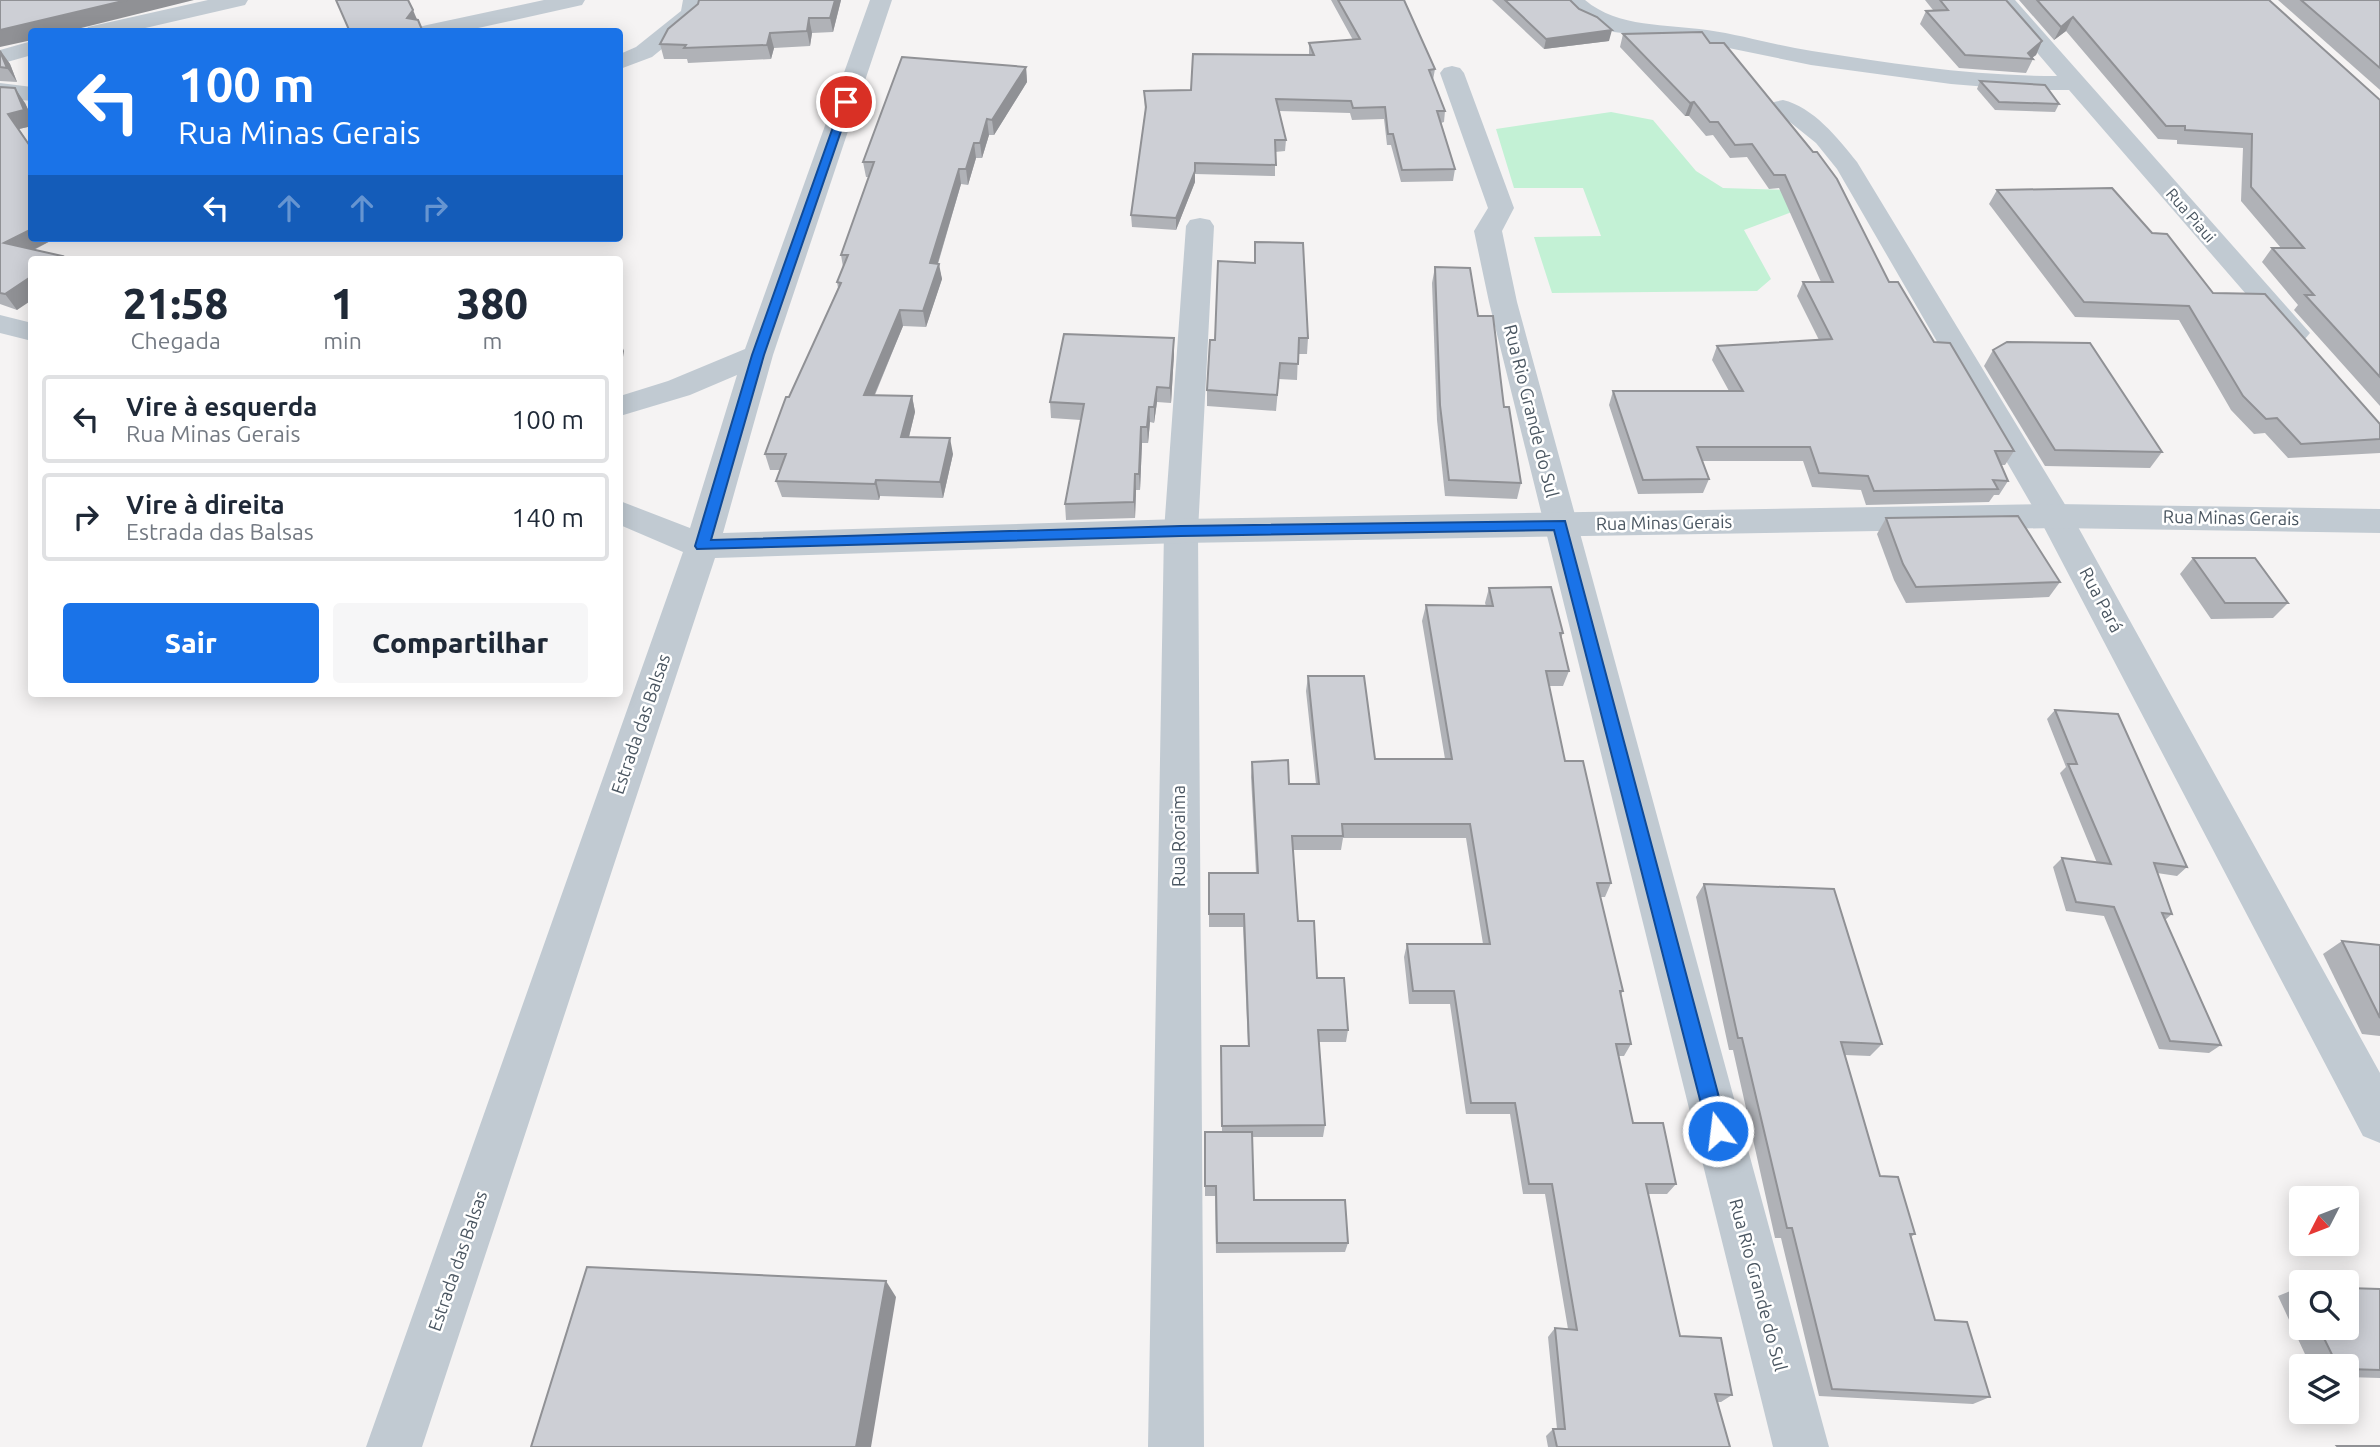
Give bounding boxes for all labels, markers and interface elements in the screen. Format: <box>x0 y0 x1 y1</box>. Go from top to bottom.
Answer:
icon: left <box>63 56 154 147</box>
text: 100 m <box>178 56 315 111</box>
pin <box>816 72 876 132</box>
icon: arrive <box>827 83 865 121</box>
text: Rua Minas Gerais <box>178 114 421 150</box>
street label: Rua Piaui <box>2163 184 2219 246</box>
icon: left <box>197 189 235 227</box>
icon: ahead <box>270 189 308 227</box>
icon: ahead <box>343 189 381 227</box>
icon: right <box>416 189 454 227</box>
text: 21:58 <box>123 280 228 327</box>
text: 1 <box>331 280 354 327</box>
text: 380 <box>457 280 528 327</box>
street label: Rua Rio Grande do Sul <box>1501 322 1563 500</box>
text: Chegada <box>130 328 221 353</box>
text: min <box>323 328 362 353</box>
text: m <box>482 328 502 353</box>
text: Vire à esquerda <box>126 392 317 421</box>
icon: left <box>67 400 105 438</box>
text: 100 m <box>512 405 584 434</box>
text: Rua Minas Gerais <box>126 421 300 446</box>
text: Vire à direita <box>126 490 285 519</box>
icon: right <box>67 498 105 536</box>
text: 140 m <box>512 503 584 532</box>
street label: Rua Minas Gerais <box>2163 506 2300 528</box>
street label: Rua Minas Gerais <box>1596 511 1733 533</box>
text: Estrada das Balsas <box>126 519 314 544</box>
street label: Rua Pará <box>2076 564 2127 635</box>
button: Sair <box>63 603 319 683</box>
button: Compartilhar <box>333 603 588 683</box>
street label: Estrada das Balsas <box>607 651 673 796</box>
street label: Rua Roraima <box>1168 785 1188 887</box>
position arrow <box>1681 1094 1755 1168</box>
north arrow <box>2289 1186 2359 1256</box>
map controls <box>2289 1186 2359 1424</box>
street label: Estrada das Balsas <box>424 1188 490 1333</box>
street label: Rua Rio Grande do Sul <box>1726 1196 1792 1373</box>
button: search <box>2289 1270 2359 1340</box>
button: layers <box>2289 1354 2359 1424</box>

